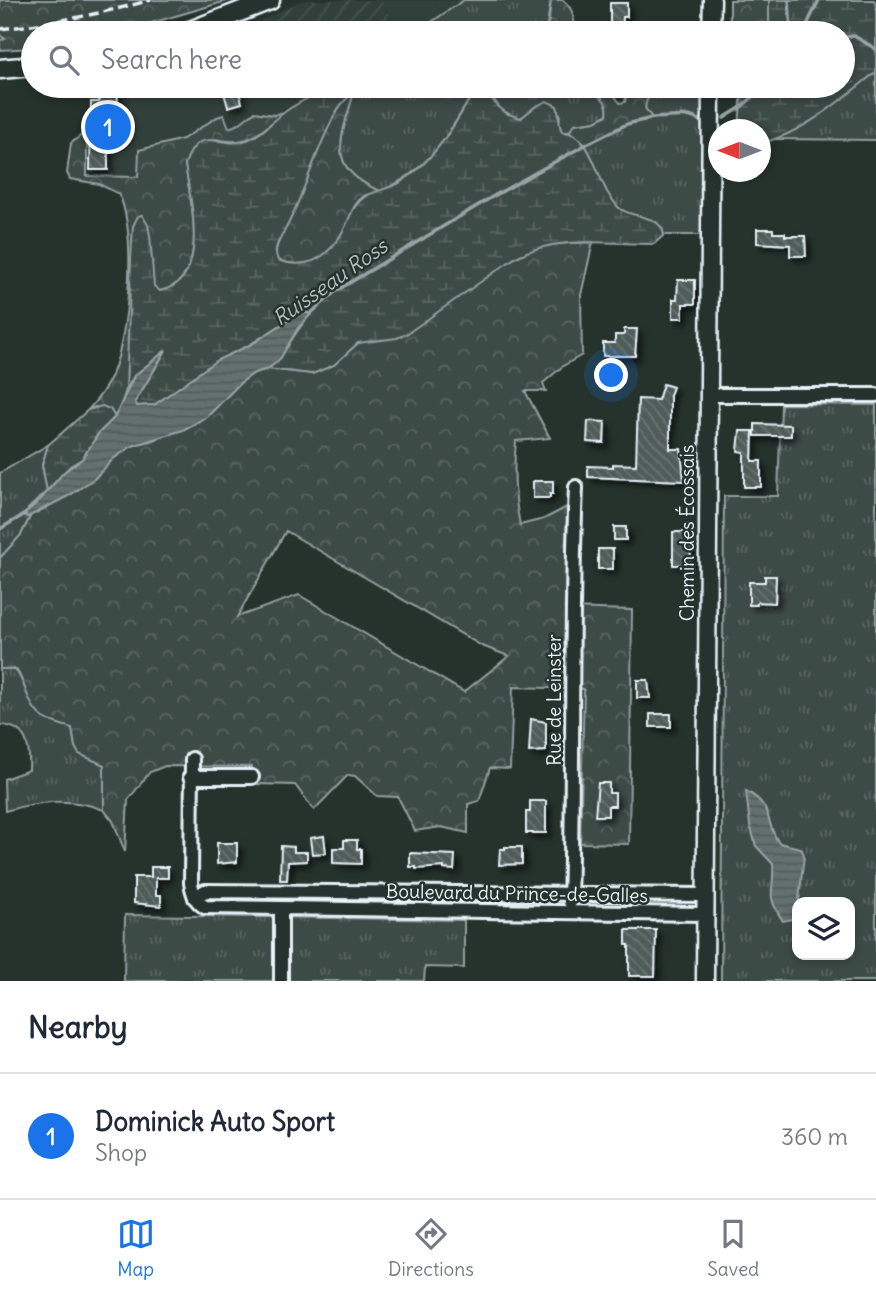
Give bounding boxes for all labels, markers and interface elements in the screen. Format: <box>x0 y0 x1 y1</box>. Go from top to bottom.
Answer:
search box <box>21 21 855 98</box>
icon: search <box>45 41 83 79</box>
text: Search here <box>101 43 242 76</box>
pin: 1 <box>85 101 131 153</box>
north arrow <box>708 119 771 182</box>
water label: Ruisseau Ross <box>267 232 394 331</box>
your location <box>594 358 628 392</box>
street label: Chemin des Écossais <box>675 445 699 621</box>
street label: Rue de Leinster <box>542 634 566 766</box>
street label: Boulevard du Prince-de-Galles <box>386 879 648 907</box>
map controls <box>792 897 855 960</box>
button: layers <box>792 897 855 960</box>
text: Nearby <box>28 1008 128 1046</box>
text: Dominick Auto Sport <box>95 1105 335 1138</box>
text: 1 <box>46 1122 56 1151</box>
text: 360 m <box>781 1122 848 1151</box>
text: Shop <box>95 1138 147 1167</box>
tab: Map <box>117 1215 155 1281</box>
tab: Directions <box>388 1215 474 1281</box>
tab: Saved <box>707 1215 759 1281</box>

